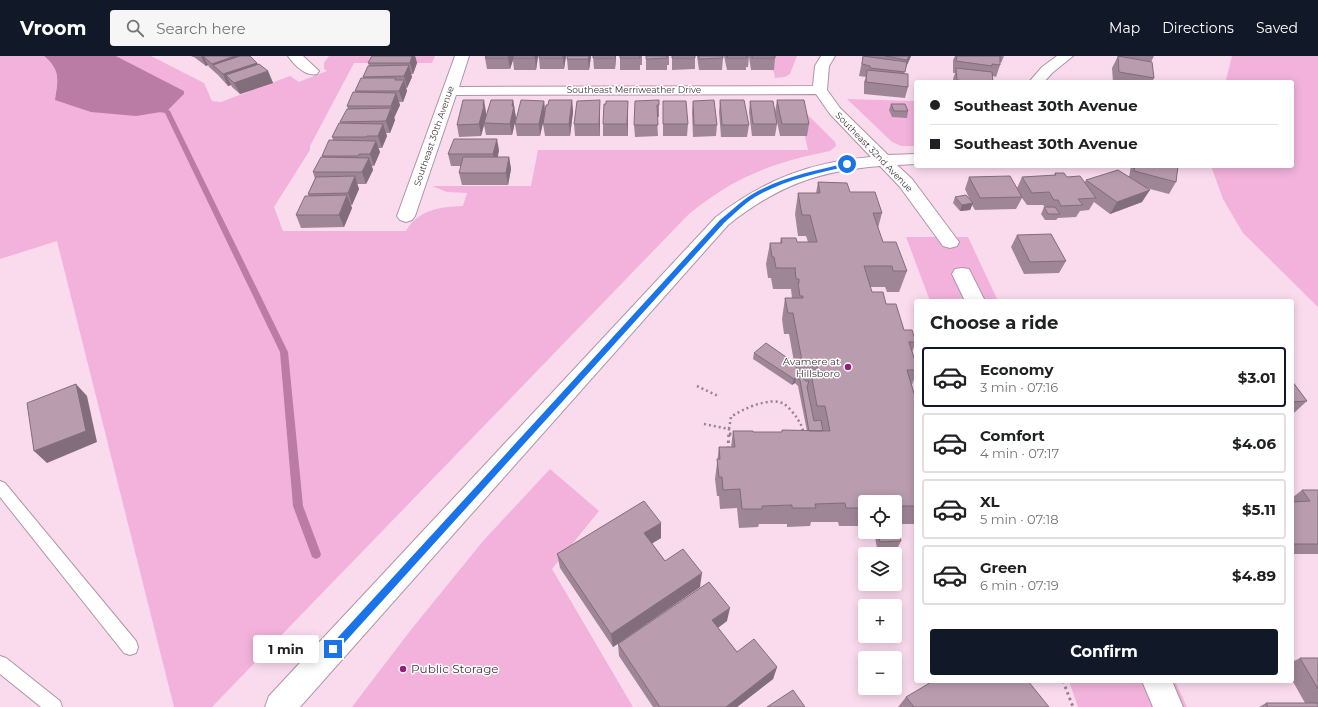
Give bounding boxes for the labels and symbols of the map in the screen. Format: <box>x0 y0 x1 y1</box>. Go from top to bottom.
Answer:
street label: Southeast 30th Avenue <box>411 84 456 187</box>
street label: Southeast Merriweather Drive <box>567 84 702 95</box>
street label: Southeast 32nd Avenue <box>833 109 916 194</box>
route start <box>838 155 856 173</box>
place label: Avamere at Hillsboro <box>783 355 840 380</box>
marker: Avamere at Hillsboro <box>843 362 853 372</box>
callout: 1 min <box>253 635 319 663</box>
route end <box>324 640 342 658</box>
place label: Public Storage <box>411 661 499 676</box>
marker: Public Storage <box>398 664 408 674</box>

